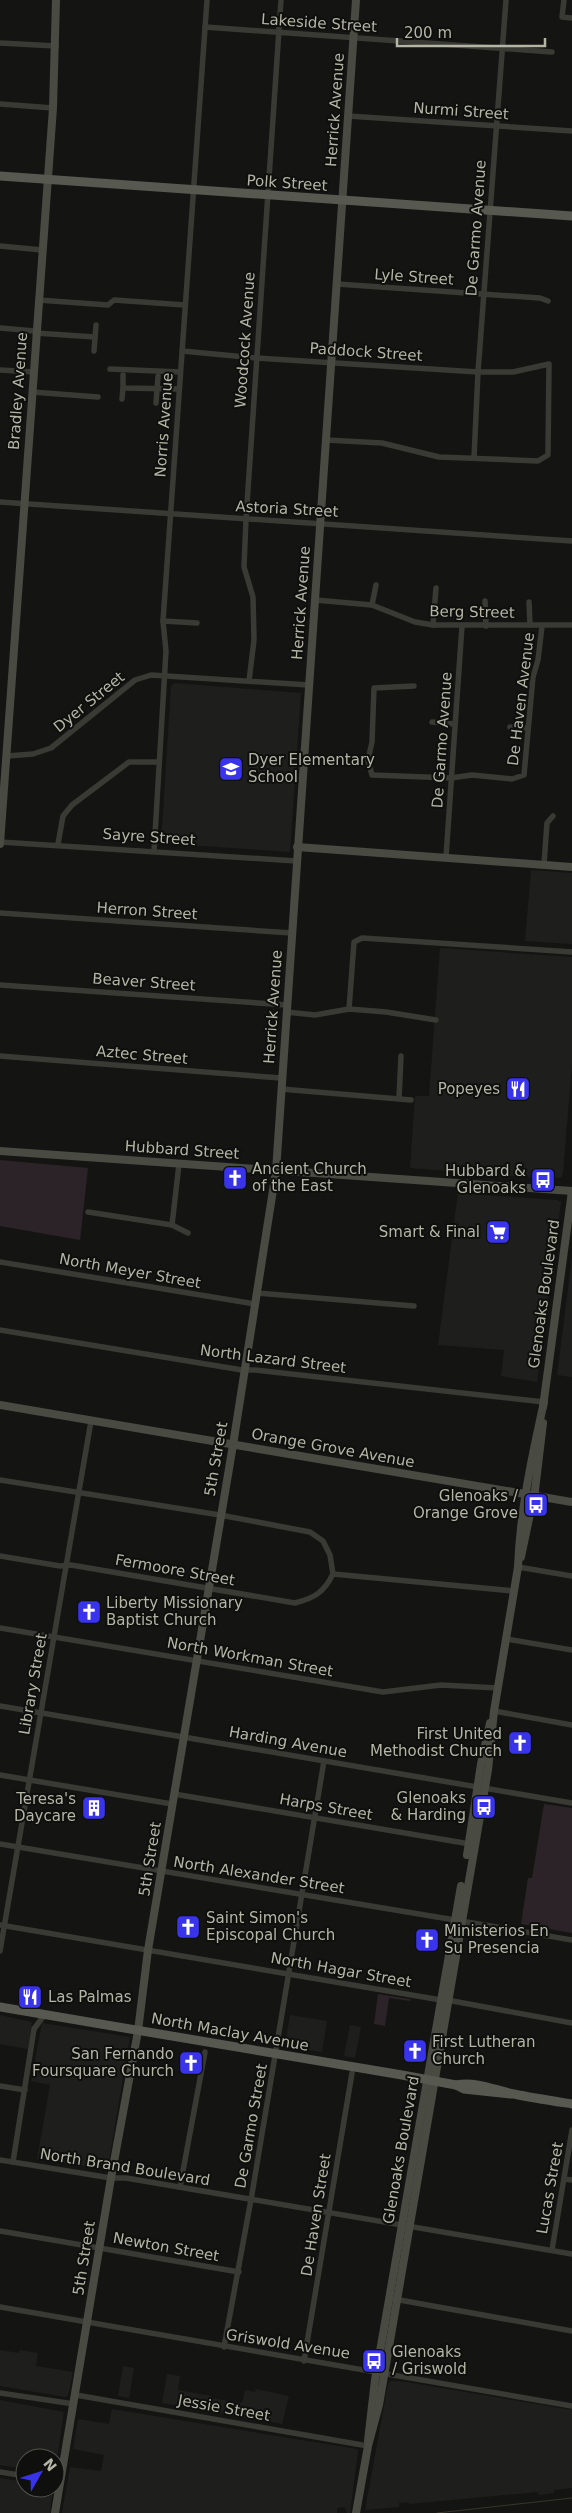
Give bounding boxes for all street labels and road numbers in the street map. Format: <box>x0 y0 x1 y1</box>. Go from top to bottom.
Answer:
street label: Lakeside Street <box>261 10 378 36</box>
street label: Herrick Avenue <box>322 52 348 168</box>
street label: Nurmi Street <box>413 99 510 123</box>
street label: De Garmo Avenue <box>462 159 490 297</box>
street label: Polk Street <box>246 171 328 195</box>
street label: Lyle Street <box>374 265 454 289</box>
street label: Woodcock Avenue <box>231 271 259 409</box>
street label: Bradley Avenue <box>5 332 31 450</box>
street label: Paddock Street <box>309 339 423 365</box>
street label: Norris Avenue <box>151 372 177 478</box>
street label: Astoria Street <box>235 497 339 521</box>
street label: Herrick Avenue <box>288 545 314 661</box>
street label: Berg Street <box>429 602 515 622</box>
street label: De Haven Avenue <box>504 631 538 767</box>
street label: Dyer Street <box>50 668 128 736</box>
street label: De Garmo Avenue <box>428 671 456 809</box>
street label: Sayre Street <box>102 825 196 849</box>
street label: Herron Street <box>96 898 198 924</box>
street label: Herrick Avenue <box>260 949 286 1065</box>
street label: Beaver Street <box>92 969 196 995</box>
street label: Aztec Street <box>95 1042 189 1068</box>
street label: Hubbard Street <box>124 1137 240 1163</box>
street label: Glenoaks Boulevard <box>525 1218 563 1370</box>
street label: North Meyer Street <box>58 1250 202 1292</box>
street label: North Lazard Street <box>199 1341 347 1377</box>
street label: 5th Street <box>201 1420 231 1498</box>
street label: Orange Grove Avenue <box>250 1425 416 1471</box>
street label: Fermoore Street <box>114 1551 236 1589</box>
street label: Library Street <box>15 1632 51 1736</box>
street label: North Workman Street <box>166 1634 335 1681</box>
street label: Harding Avenue <box>228 1723 348 1761</box>
street label: Harps Street <box>278 1790 374 1824</box>
street label: 5th Street <box>135 1820 165 1898</box>
street label: North Alexander Street <box>172 1853 346 1897</box>
street label: North Hagar Street <box>269 1949 413 1991</box>
street label: North Maclay Avenue <box>150 2009 310 2055</box>
street label: De Garmo Street <box>231 2062 271 2190</box>
street label: Glenoaks Boulevard <box>379 2075 423 2225</box>
street label: Lucas Street <box>533 2140 567 2235</box>
street label: North Brand Boulevard <box>39 2145 211 2189</box>
street label: De Haven Street <box>297 2152 335 2278</box>
street label: 5th Street <box>69 2219 99 2297</box>
street label: Newton Street <box>111 2229 221 2265</box>
street label: Griswold Avenue <box>225 2325 351 2363</box>
street label: Jessie Street <box>176 2391 271 2425</box>

